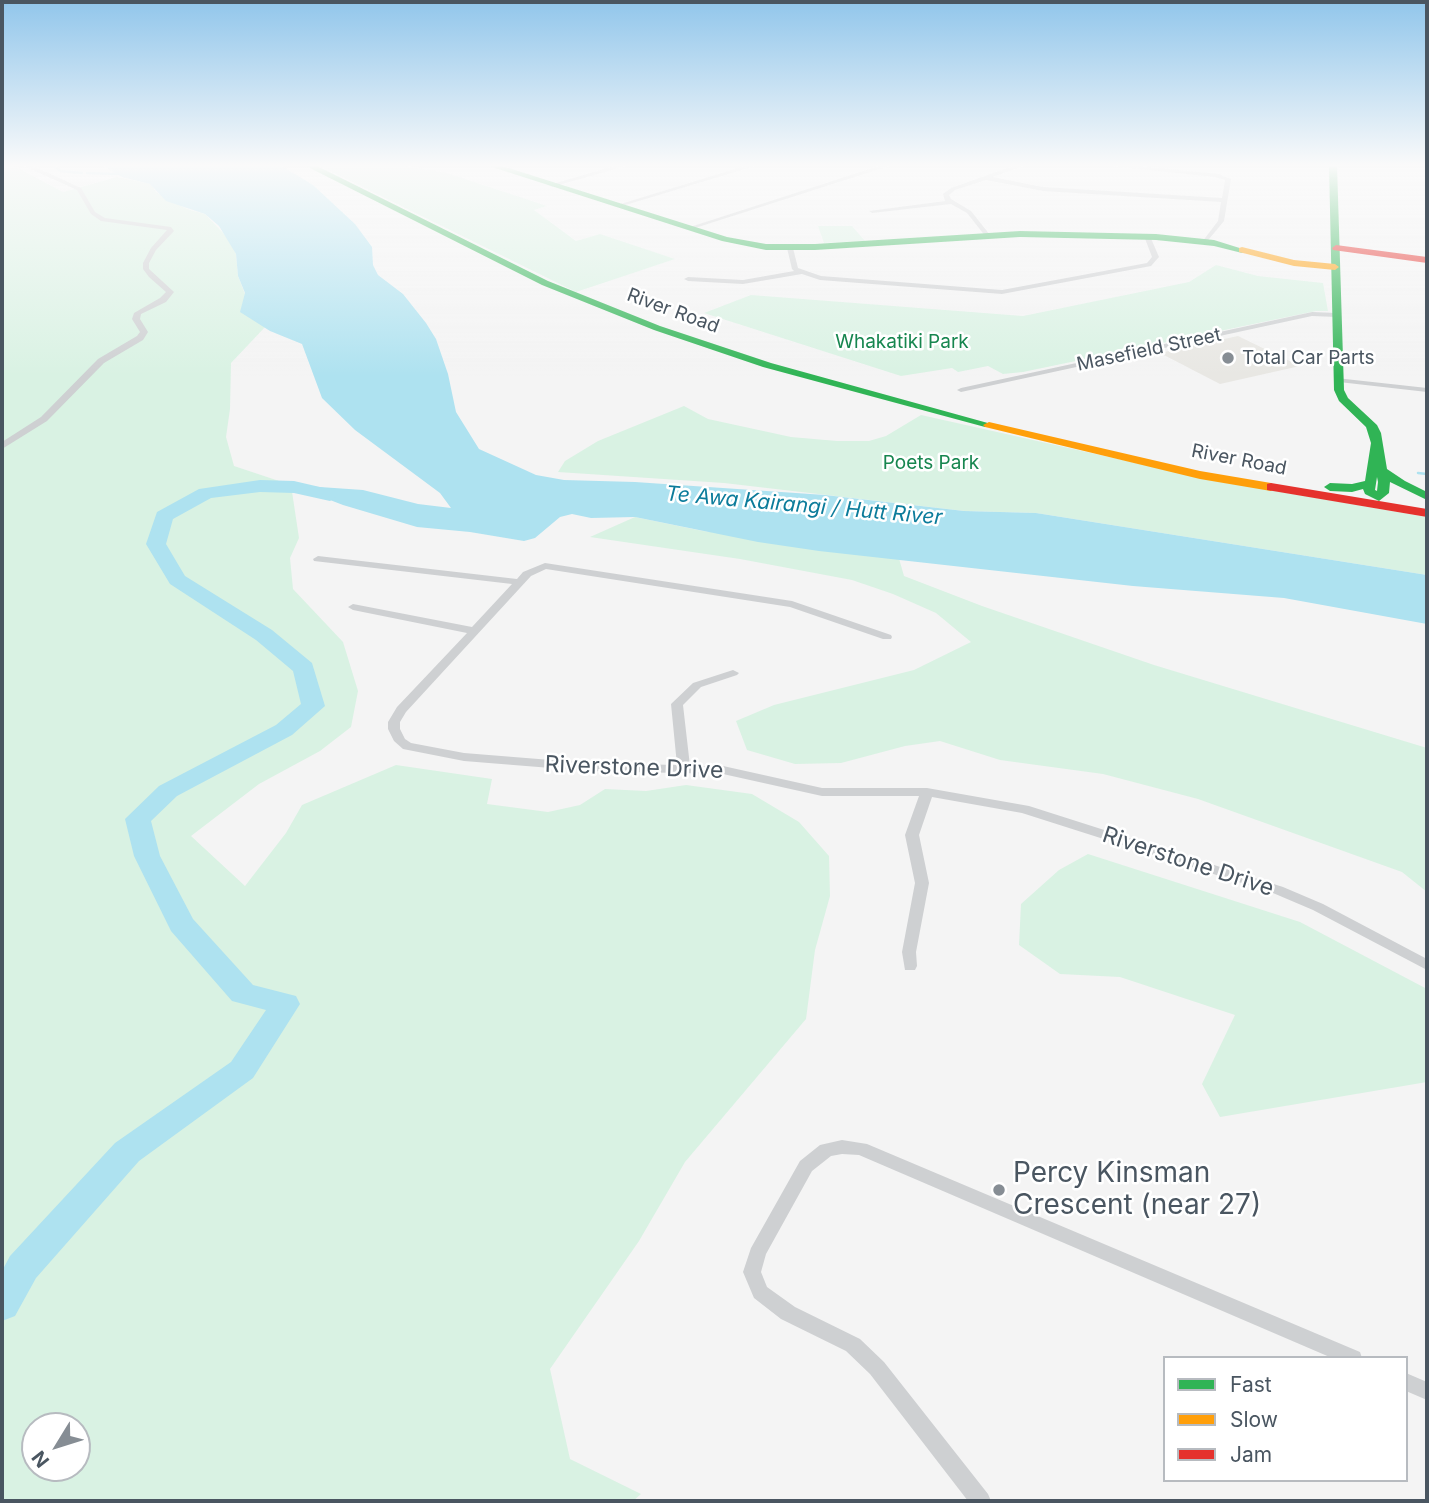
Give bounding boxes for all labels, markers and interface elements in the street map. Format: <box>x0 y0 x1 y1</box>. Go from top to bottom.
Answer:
street label: River Road <box>624 284 722 338</box>
street label: Masefield Street <box>1075 324 1223 376</box>
park label: Whakatiki Park <box>835 331 969 353</box>
place label: Total Car Parts <box>1242 347 1374 369</box>
marker: Total Car Parts <box>1220 350 1236 366</box>
street label: River Road <box>1189 440 1289 480</box>
park label: Poets Park <box>883 452 979 474</box>
water label: Te Awa Kairangi / Hutt River <box>665 481 943 531</box>
street label: Riverstone Drive <box>544 751 724 785</box>
street label: Riverstone Drive <box>1099 821 1277 903</box>
place label: Percy Kinsman Crescent (near 27) <box>1013 1157 1261 1223</box>
marker: Percy Kinsman Crescent (near 27) <box>991 1182 1007 1198</box>
legend <box>1163 1356 1408 1482</box>
text: Fast <box>1230 1372 1272 1397</box>
text: Slow <box>1230 1407 1278 1432</box>
north arrow <box>21 1412 91 1482</box>
text: Jam <box>1230 1442 1272 1467</box>
text: N <box>27 1446 54 1472</box>

